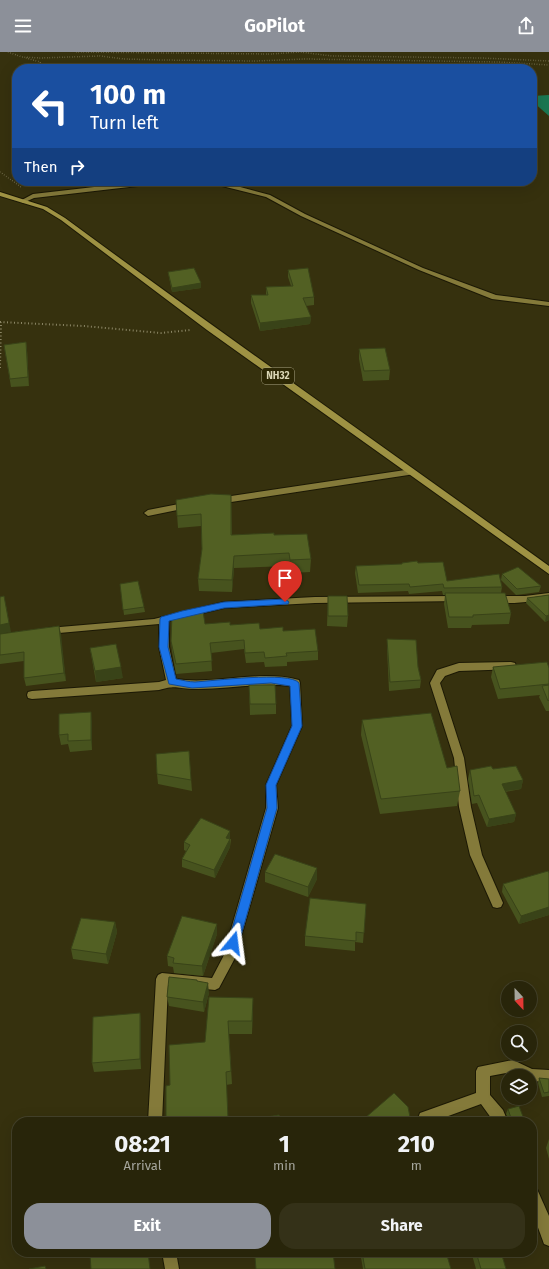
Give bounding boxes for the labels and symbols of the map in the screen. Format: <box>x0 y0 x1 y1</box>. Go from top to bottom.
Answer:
road number: NH32 <box>262 368 294 384</box>
pin <box>268 561 302 602</box>
position arrow <box>212 922 254 964</box>
north arrow <box>501 981 537 1017</box>

